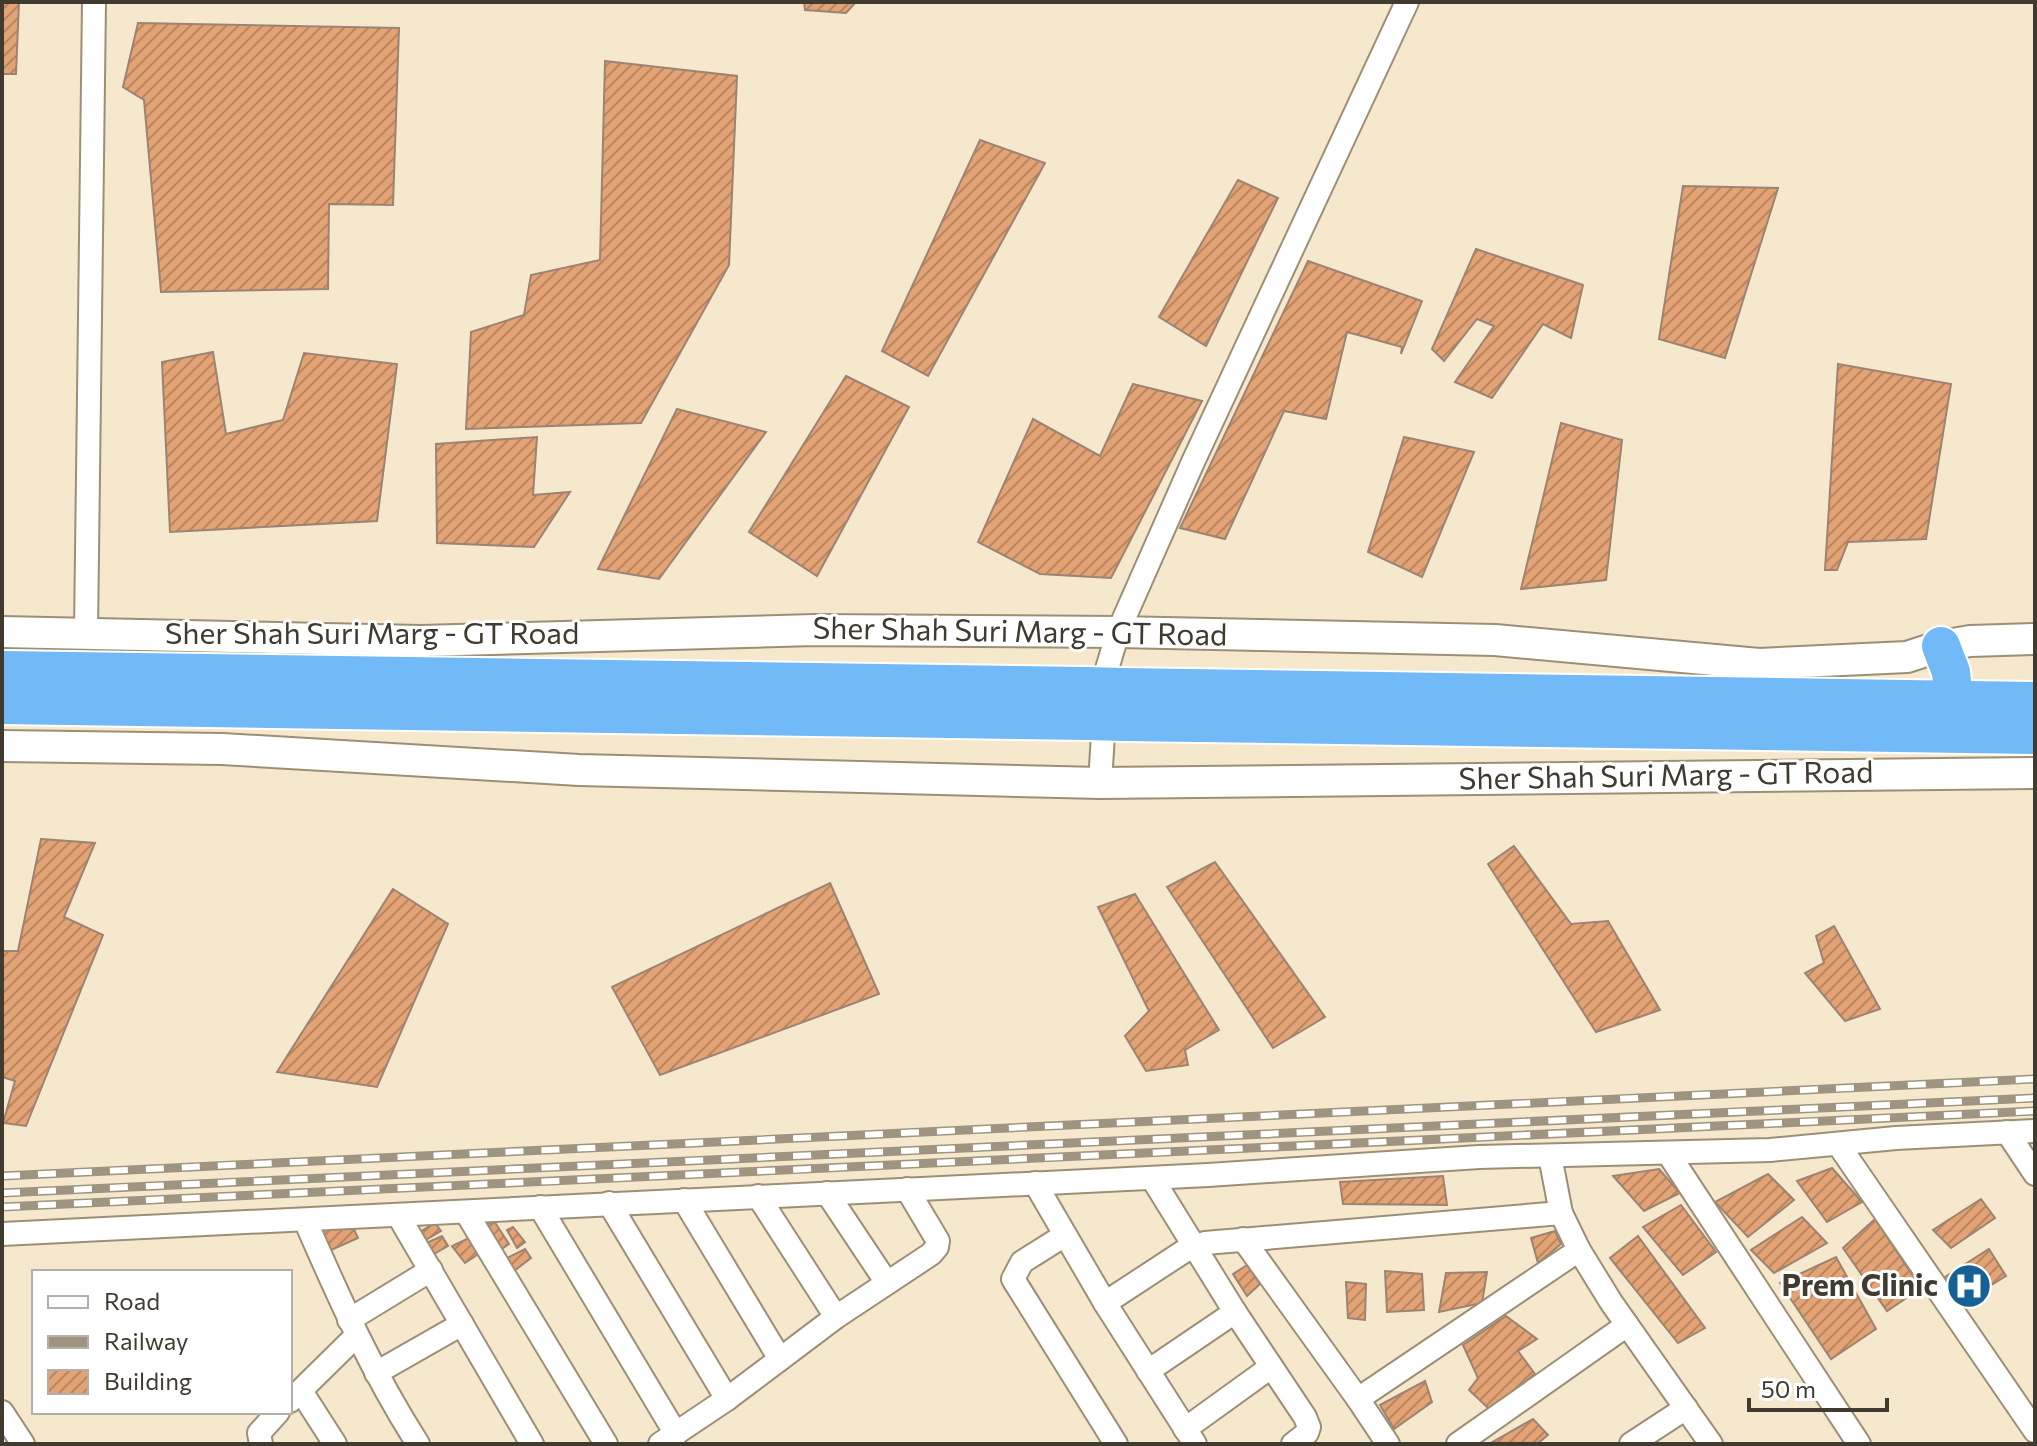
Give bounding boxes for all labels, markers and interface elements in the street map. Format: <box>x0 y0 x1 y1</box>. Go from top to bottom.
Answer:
street label: Sher Shah Suri Marg - GT Road <box>812 607 1228 652</box>
street label: Sher Shah Suri Marg - GT Road <box>165 613 579 650</box>
street label: Sher Shah Suri Marg - GT Road <box>1458 751 1874 796</box>
hospital icon: Prem Clinic <box>1945 1262 1993 1310</box>
place label: Prem Clinic <box>1782 1265 1938 1302</box>
legend <box>32 1270 292 1414</box>
text: Road <box>104 1286 160 1315</box>
text: Railway <box>104 1326 189 1355</box>
scale bar <box>1749 1362 1887 1412</box>
text: Building <box>104 1366 192 1395</box>
text: 50 m <box>1761 1374 1816 1403</box>

